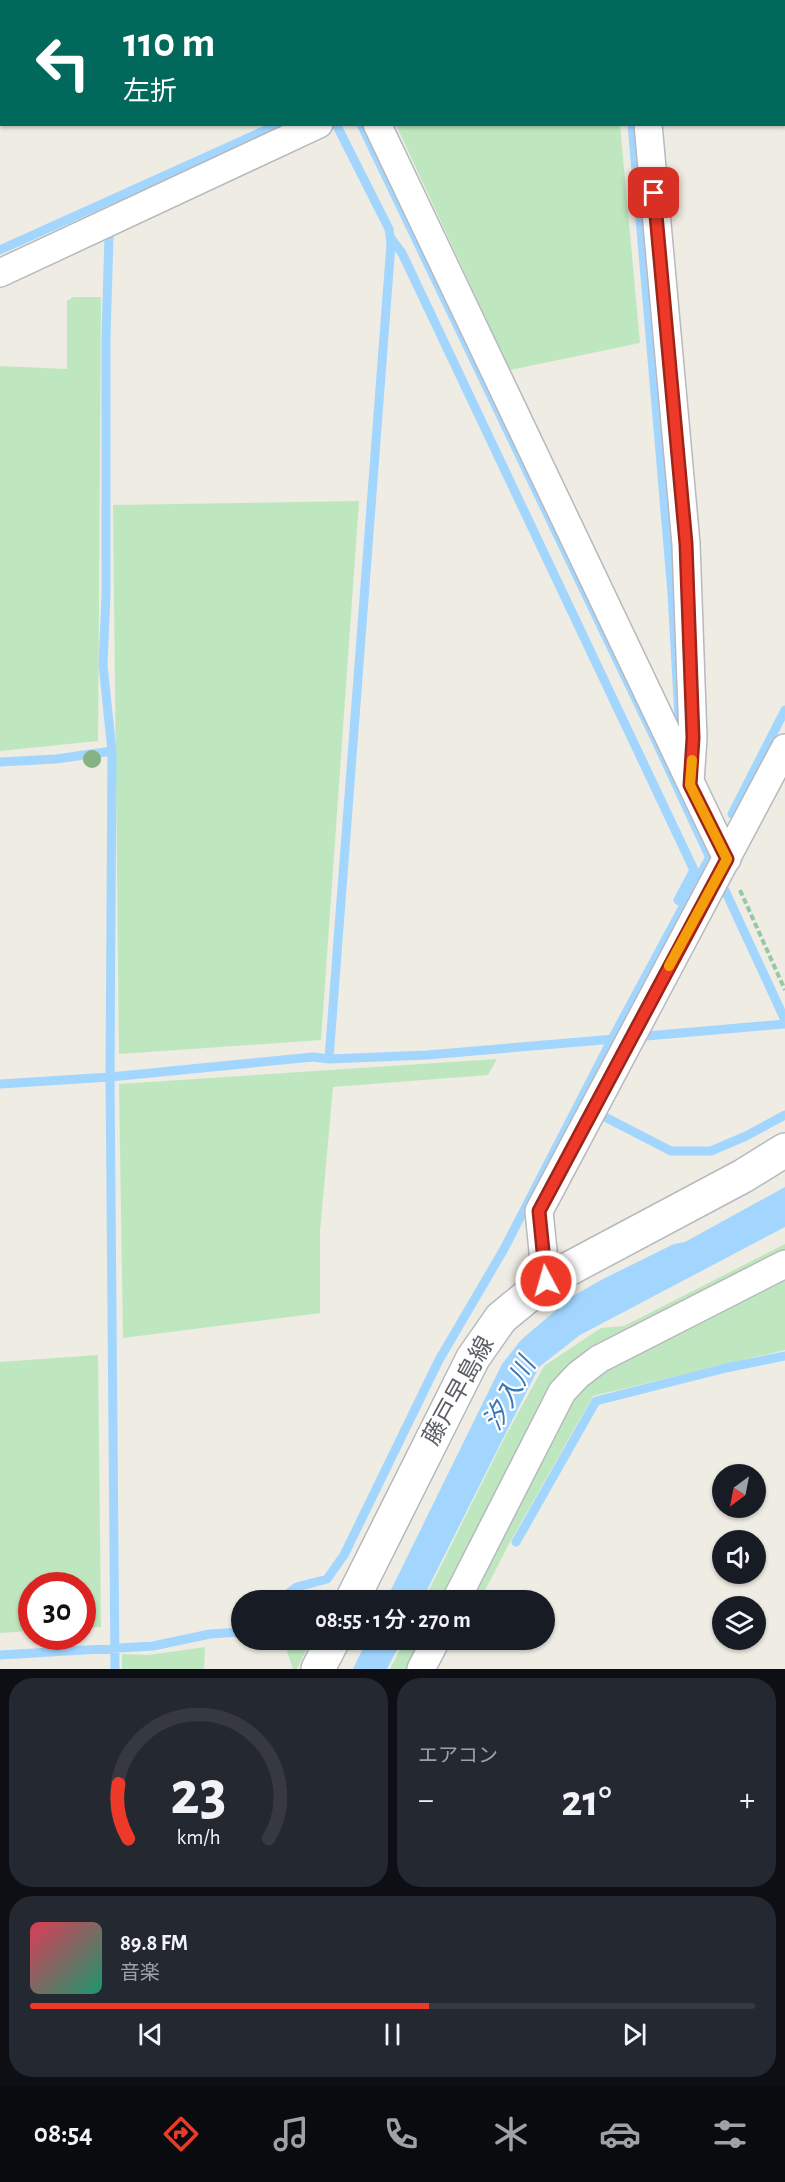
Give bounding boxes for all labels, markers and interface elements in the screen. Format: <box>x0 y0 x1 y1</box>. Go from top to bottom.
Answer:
text: 110 m <box>123 22 215 64</box>
icon: left <box>24 24 102 102</box>
text: 左折 <box>123 78 177 105</box>
pin <box>628 167 679 218</box>
icon: arrive <box>637 176 670 209</box>
position arrow <box>514 1249 578 1313</box>
street label: 藤戸早島線 <box>418 1332 499 1449</box>
water label: 汐入川 <box>479 1350 542 1434</box>
north arrow <box>712 1464 766 1518</box>
map controls <box>712 1464 766 1650</box>
button: sound <box>712 1530 766 1584</box>
speed limit sign: 30 <box>18 1572 96 1650</box>
button: layers <box>712 1596 766 1650</box>
text: 08:55 · 1 分 · 270 m <box>315 1609 471 1631</box>
text: エアコン <box>418 1746 498 1766</box>
text: 23 <box>170 1763 227 1825</box>
text: 21° <box>561 1779 612 1824</box>
text: − <box>418 1784 434 1817</box>
text: + <box>739 1784 755 1817</box>
text: km/h <box>176 1828 221 1849</box>
text: 89.8 FM <box>120 1932 188 1954</box>
text: 音楽 <box>120 1963 160 1983</box>
icon: previous <box>134 2018 167 2051</box>
icon: pause <box>376 2018 409 2051</box>
icon: next <box>618 2018 651 2051</box>
icon: directions <box>160 2113 202 2155</box>
icon: music <box>270 2113 312 2155</box>
icon: phone <box>380 2113 422 2155</box>
icon: climate <box>490 2113 532 2155</box>
icon: car <box>599 2113 641 2155</box>
icon: filters <box>709 2113 751 2155</box>
text: 08:54 <box>34 2120 93 2147</box>

